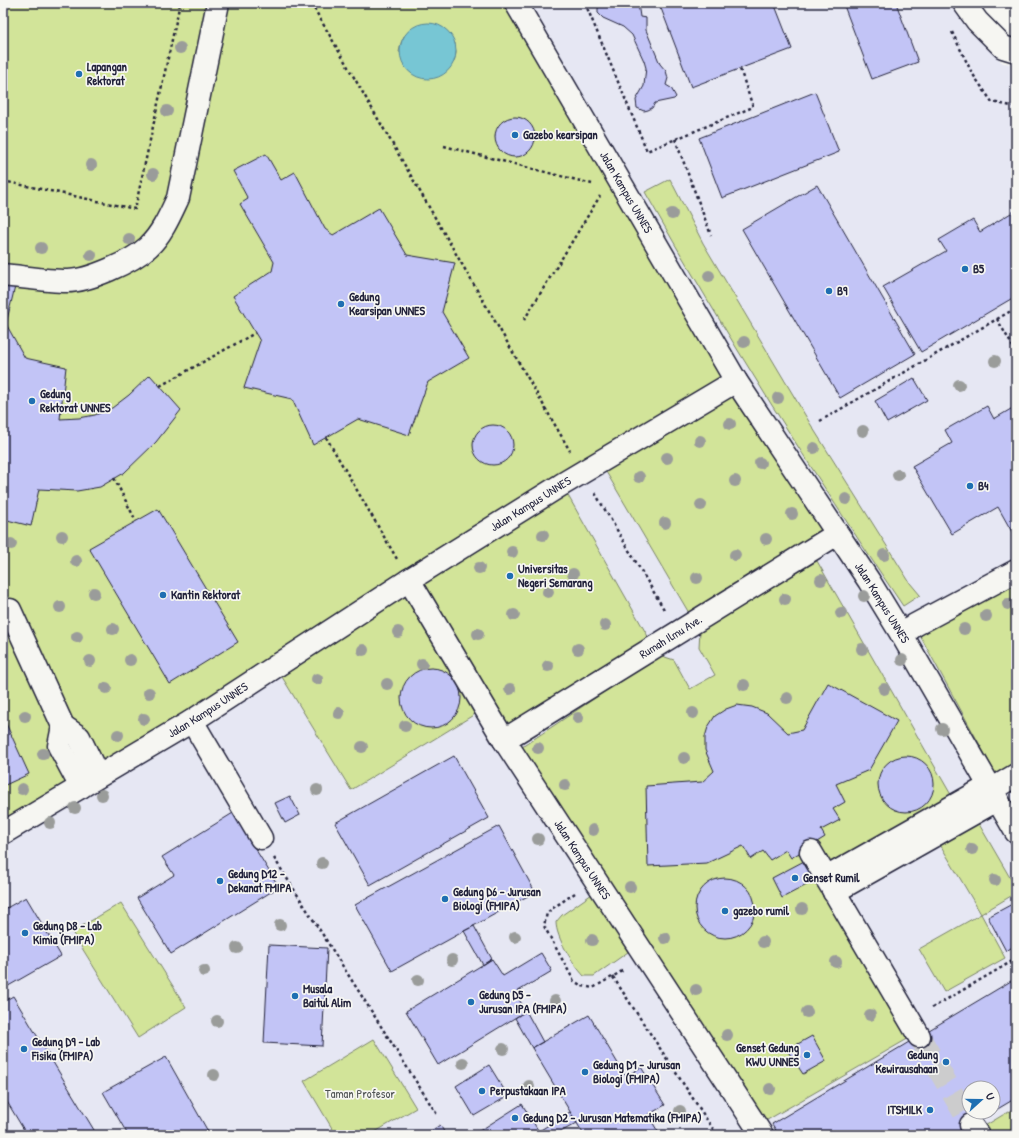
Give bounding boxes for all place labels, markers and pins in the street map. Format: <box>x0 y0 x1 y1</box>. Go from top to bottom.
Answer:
place label: Lapangan Rektorat <box>87 58 127 89</box>
marker: Lapangan Rektorat <box>74 69 84 79</box>
place label: Gazebo kearsipan <box>523 126 598 144</box>
marker: Gazebo kearsipan <box>510 130 520 140</box>
place label: B5 <box>973 260 985 277</box>
marker: B5 <box>960 264 970 274</box>
place label: B9 <box>837 282 848 299</box>
marker: B9 <box>824 286 834 296</box>
place label: Gedung Kearsipan UNNES <box>349 288 425 320</box>
marker: Gedung Kearsipan UNNES <box>336 299 346 309</box>
place label: Gedung Rektorat UNNES <box>40 385 111 416</box>
marker: Gedung Rektorat UNNES <box>27 396 37 406</box>
place label: B4 <box>978 477 989 494</box>
marker: B4 <box>965 481 975 491</box>
place label: Universitas Negeri Semarang <box>518 560 593 592</box>
marker: Universitas Negeri Semarang <box>505 571 515 581</box>
place label: Kantin Rektorat <box>171 586 241 603</box>
marker: Kantin Rektorat <box>158 590 168 600</box>
place label: Gedung D12 - Dekanat FMIPA <box>228 865 291 896</box>
place label: Genset Rumil <box>803 869 860 886</box>
marker: Genset Rumil <box>790 873 800 883</box>
marker: Gedung D12 - Dekanat FMIPA <box>215 876 225 886</box>
place label: Gedung D6 - Jurusan Biologi (FMIPA) <box>453 883 541 915</box>
marker: Gedung D6 - Jurusan Biologi (FMIPA) <box>440 894 450 904</box>
place label: gazebo rumil <box>733 902 790 920</box>
marker: gazebo rumil <box>720 906 730 916</box>
place label: Gedung D8 - Lab Kimia (FMIPA) <box>33 917 102 948</box>
marker: Gedung D8 - Lab Kimia (FMIPA) <box>20 928 30 938</box>
place label: Musala Baitul Alim <box>303 980 351 1011</box>
place label: Gedung D5 - Jurusan IPA (FMIPA) <box>479 986 567 1017</box>
marker: Musala Baitul Alim <box>290 991 300 1001</box>
marker: Gedung D5 - Jurusan IPA (FMIPA) <box>466 997 476 1007</box>
place label: Gedung D9 - Lab Fisika (FMIPA) <box>31 1033 100 1064</box>
place label: Genset Gedung KWU UNNES <box>736 1039 800 1070</box>
marker: Gedung D9 - Lab Fisika (FMIPA) <box>19 1044 29 1054</box>
place label: Gedung Kewirausahaan <box>875 1046 939 1077</box>
marker: Genset Gedung KWU UNNES <box>802 1050 812 1060</box>
place label: Gedung D1 - Jurusan Biologi (FMIPA) <box>593 1056 681 1088</box>
marker: Gedung Kewirausahaan <box>941 1057 951 1067</box>
marker: Gedung D1 - Jurusan Biologi (FMIPA) <box>580 1067 590 1077</box>
place label: Perpustakaan IPA <box>490 1082 566 1100</box>
marker: Perpustakaan IPA <box>477 1086 487 1096</box>
place label: ITSMILK <box>887 1101 923 1118</box>
marker: ITSMILK <box>925 1105 935 1115</box>
place label: Gedung D2 - Jurusan Matematika (FMIPA) <box>523 1109 702 1127</box>
marker: Gedung D2 - Jurusan Matematika (FMIPA) <box>510 1113 520 1123</box>

